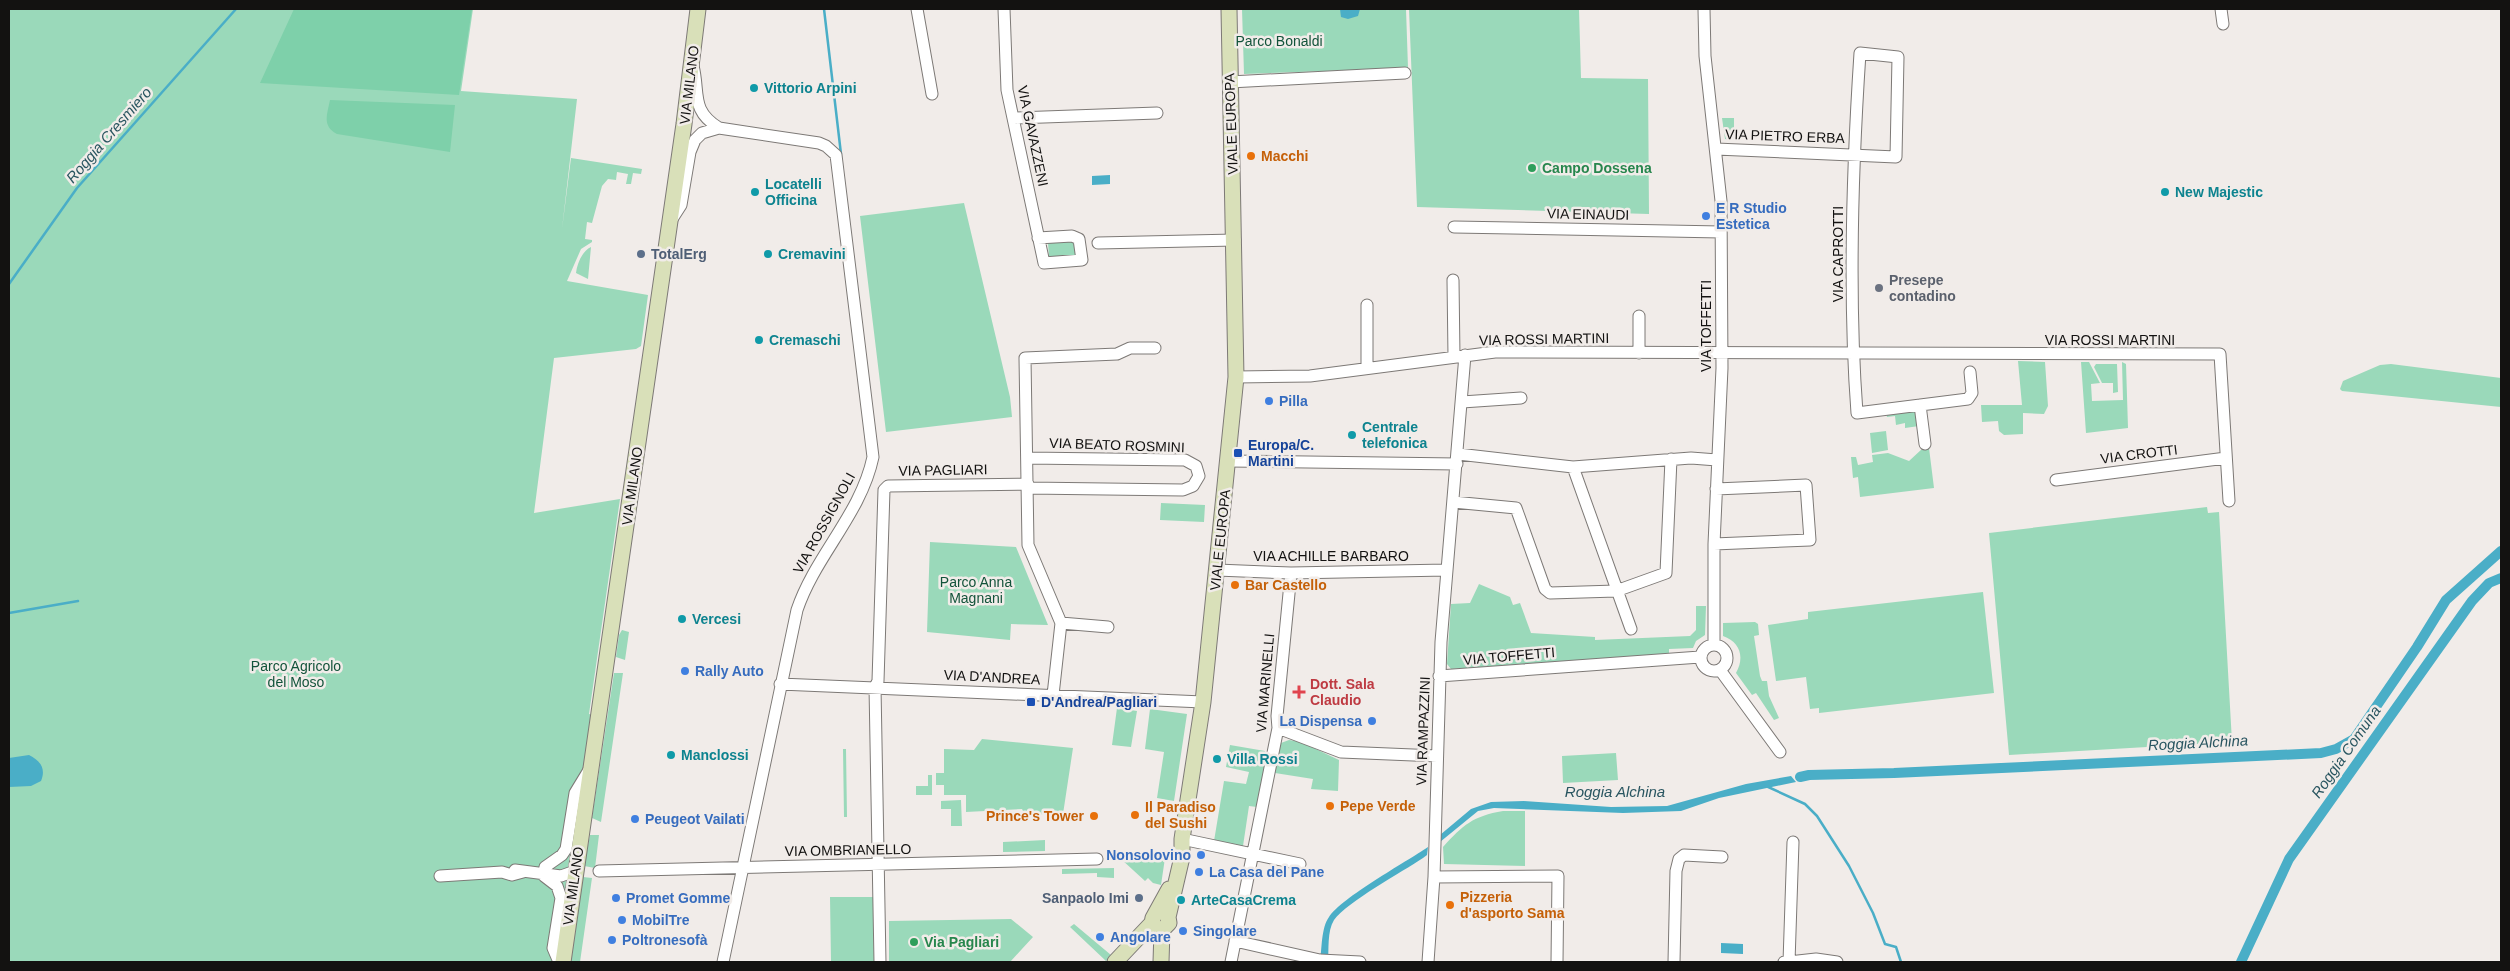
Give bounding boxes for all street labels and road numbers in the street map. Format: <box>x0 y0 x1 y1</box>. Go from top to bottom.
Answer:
street label: VIA MILANO <box>676 45 702 125</box>
street label: VIALE EUROPA <box>1221 72 1241 175</box>
street label: VIA GAVAZZENI <box>1014 84 1052 188</box>
street label: VIA PIETRO ERBA <box>1725 126 1846 146</box>
street label: VIA EINAUDI <box>1547 205 1629 223</box>
street label: VIA CAPROTTI <box>1830 206 1846 302</box>
street label: VIA TOFFETTI <box>1698 280 1714 372</box>
street label: VIA ROSSI MARTINI <box>1479 330 1609 348</box>
street label: VIA ROSSI MARTINI <box>2045 332 2175 348</box>
street label: VIA BEATO ROSMINI <box>1049 435 1185 455</box>
street label: VIA CROTTI <box>2099 441 2179 467</box>
street label: VIA MILANO <box>619 445 645 526</box>
street label: VIA PAGLIARI <box>898 461 988 479</box>
street label: VIA ROSSIGNOLI <box>790 470 858 576</box>
street label: VIALE EUROPA <box>1207 488 1233 591</box>
street label: VIA ACHILLE BARBARO <box>1253 548 1409 564</box>
street label: VIA MARINELLI <box>1253 633 1277 733</box>
street label: VIA TOFFETTI <box>1462 644 1556 668</box>
street label: VIA D'ANDREA <box>943 666 1041 688</box>
street label: VIA RAMPAZZINI <box>1413 676 1433 786</box>
street label: VIA OMBRIANELLO <box>784 841 912 859</box>
street label: VIA MILANO <box>560 845 586 926</box>

